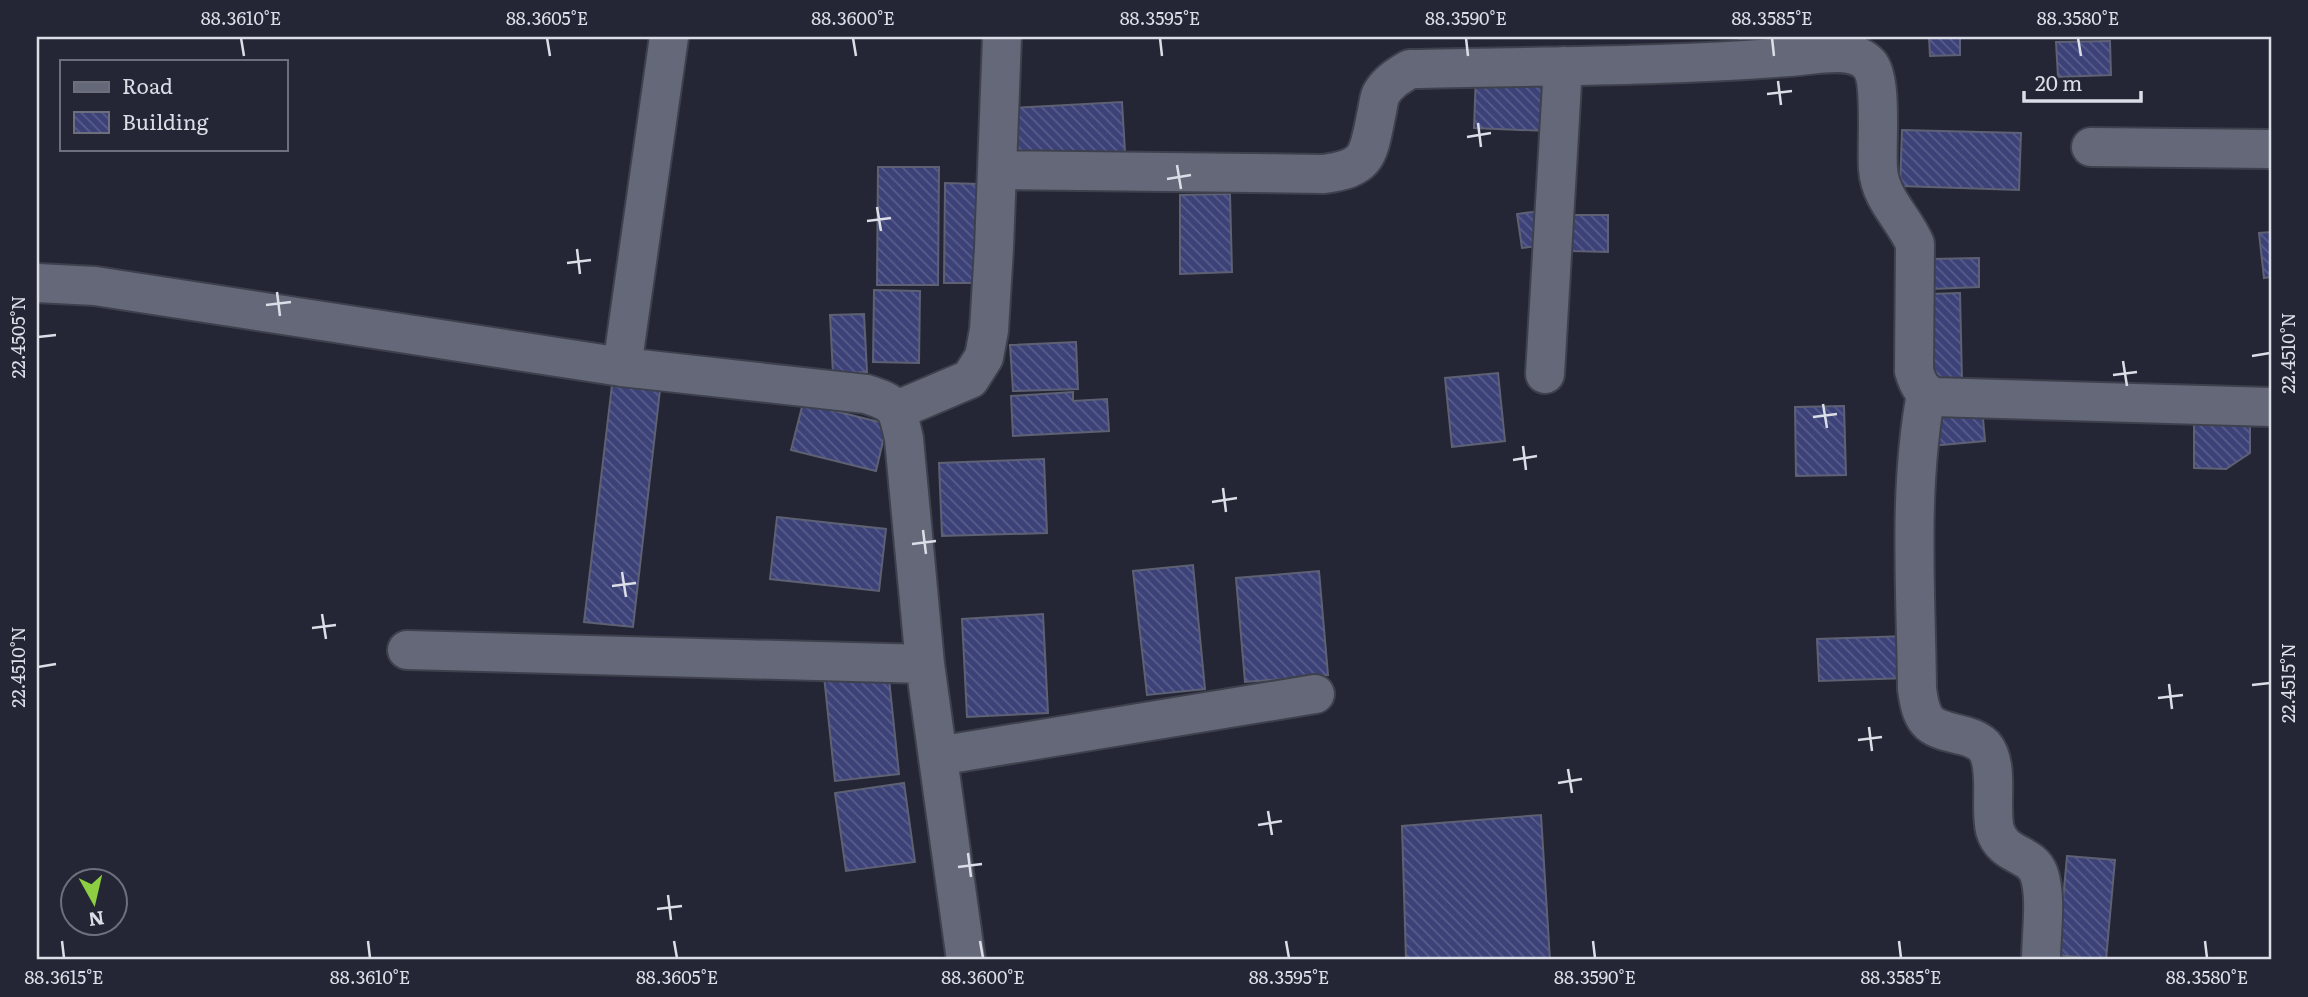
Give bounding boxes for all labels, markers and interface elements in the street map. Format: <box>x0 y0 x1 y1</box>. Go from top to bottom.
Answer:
text: 88.3610°E <box>201 4 281 31</box>
text: 88.3605°E <box>506 4 588 31</box>
text: 88.3600°E <box>811 4 895 31</box>
text: 88.3595°E <box>1120 4 1200 31</box>
text: 88.3590°E <box>1425 4 1507 31</box>
text: 88.3585°E <box>1731 4 1813 31</box>
text: 88.3580°E <box>2037 4 2119 31</box>
legend <box>60 60 287 150</box>
scale bar <box>2024 60 2142 104</box>
text: 20 m <box>2035 66 2082 97</box>
text: Road <box>122 69 173 100</box>
text: Building <box>122 105 209 136</box>
text: 22.4505°N <box>4 295 31 379</box>
text: 22.4510°N <box>2274 312 2301 394</box>
text: 22.4510°N <box>4 626 31 708</box>
text: 22.4515°N <box>2274 643 2301 723</box>
north arrow <box>60 867 130 937</box>
text: N <box>87 905 106 935</box>
text: 88.3615°E <box>24 963 104 990</box>
text: 88.3610°E <box>330 963 410 990</box>
text: 88.3605°E <box>636 963 718 990</box>
text: 88.3600°E <box>941 963 1025 990</box>
text: 88.3595°E <box>1249 963 1329 990</box>
text: 88.3590°E <box>1554 963 1636 990</box>
text: 88.3585°E <box>1860 963 1942 990</box>
text: 88.3580°E <box>2166 963 2248 990</box>

